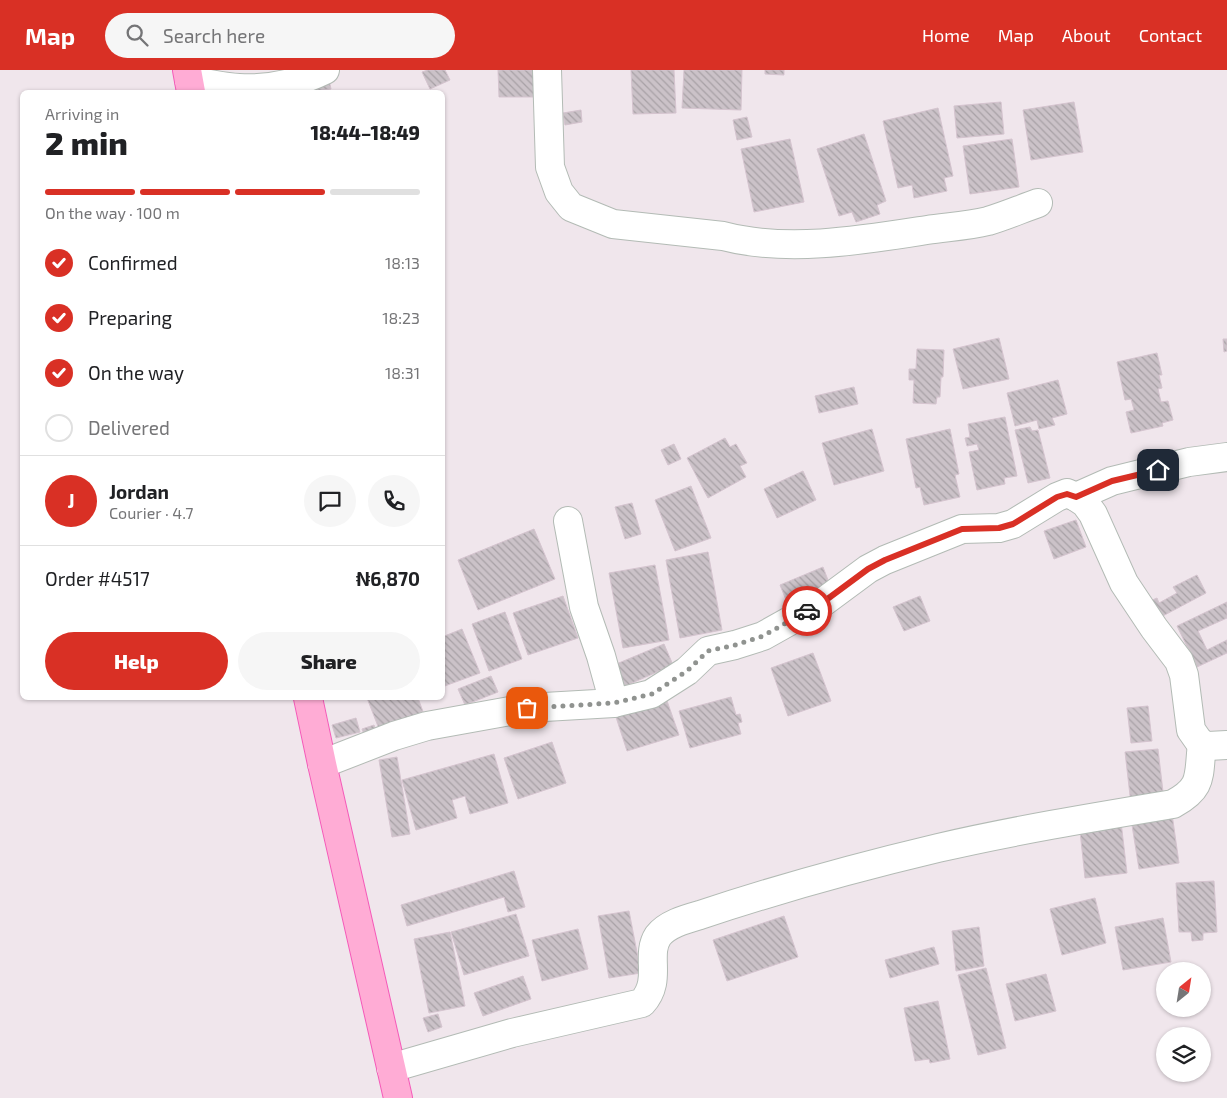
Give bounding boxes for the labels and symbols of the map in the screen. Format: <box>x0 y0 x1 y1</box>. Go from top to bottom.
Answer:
pin <box>1137 449 1179 491</box>
courier <box>782 586 832 636</box>
pin <box>506 687 548 729</box>
north arrow <box>1156 962 1211 1018</box>

